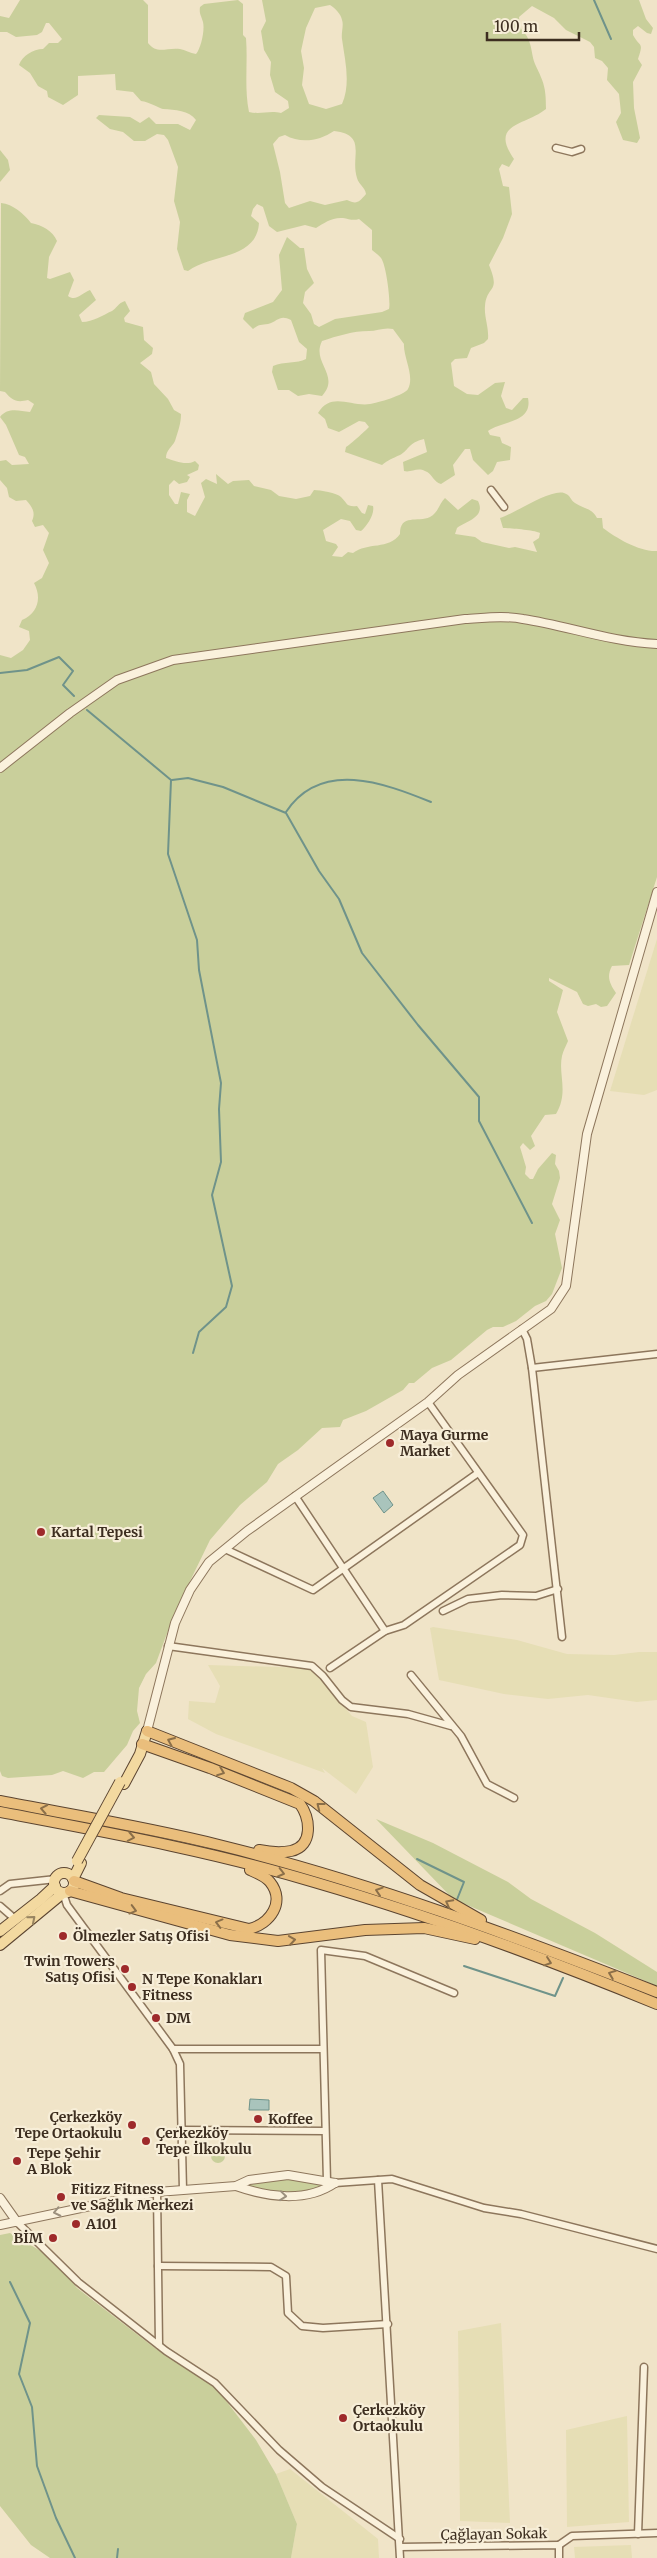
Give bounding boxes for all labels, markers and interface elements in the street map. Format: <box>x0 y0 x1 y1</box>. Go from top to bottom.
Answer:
scale bar <box>487 10 580 42</box>
text: 100 m <box>494 17 538 36</box>
place label: Maya Gurme Market <box>400 1426 489 1460</box>
marker: Maya Gurme Market <box>384 1437 396 1449</box>
place label: Kartal Tepesi <box>51 1523 143 1541</box>
marker: Kartal Tepesi <box>35 1526 47 1538</box>
one-way arrow <box>167 1737 176 1748</box>
one-way arrow <box>216 1766 224 1776</box>
one-way arrow <box>317 1803 326 1811</box>
one-way arrow <box>39 1805 48 1815</box>
one-way arrow <box>127 1832 135 1842</box>
one-way arrow <box>276 1867 285 1878</box>
one-way arrow <box>375 1887 383 1897</box>
one-way arrow <box>446 1900 455 1910</box>
one-way arrow <box>129 1904 138 1915</box>
one-way arrow <box>26 1916 35 1925</box>
one-way arrow <box>215 1918 224 1929</box>
place label: Ölmezler Satış Ofisi <box>73 1927 209 1945</box>
marker: Ölmezler Satış Ofisi <box>57 1930 69 1942</box>
one-way arrow <box>288 1935 296 1945</box>
place label: Twin Towers Satış Ofisi <box>24 1952 115 1986</box>
one-way arrow <box>544 1956 552 1966</box>
marker: Twin Towers Satış Ofisi <box>119 1963 131 1975</box>
place label: N Tepe Konakları Fitness <box>142 1970 262 2004</box>
one-way arrow <box>608 1970 616 1980</box>
marker: N Tepe Konakları Fitness <box>126 1981 138 1993</box>
place label: DM <box>166 2009 191 2027</box>
marker: DM <box>150 2012 162 2024</box>
place label: Çerkezköy Tepe Ortaokulu <box>15 2108 123 2142</box>
place label: Koffee <box>268 2110 313 2128</box>
marker: Koffee <box>252 2113 264 2125</box>
marker: Çerkezköy Tepe Ortaokulu <box>126 2119 138 2131</box>
place label: Çerkezköy Tepe İlkokulu <box>156 2124 252 2158</box>
marker: Çerkezköy Tepe İlkokulu <box>140 2135 152 2147</box>
place label: Tepe Şehir A Blok <box>26 2144 101 2178</box>
marker: Tepe Şehir A Blok <box>11 2155 23 2167</box>
place label: Fitizz Fitness ve Sağlık Merkezi <box>70 2180 194 2214</box>
one-way arrow <box>280 2190 288 2201</box>
marker: Fitizz Fitness ve Sağlık Merkezi <box>55 2191 67 2203</box>
one-way arrow <box>53 2207 62 2217</box>
place label: A101 <box>85 2215 118 2233</box>
marker: A101 <box>70 2218 82 2230</box>
place label: BİM <box>14 2229 44 2247</box>
marker: BİM <box>47 2232 59 2244</box>
place label: Çerkezköy Ortaokulu <box>353 2401 426 2435</box>
marker: Çerkezköy Ortaokulu <box>337 2412 349 2424</box>
street label: Çağlayan Sokak <box>441 2524 548 2544</box>

